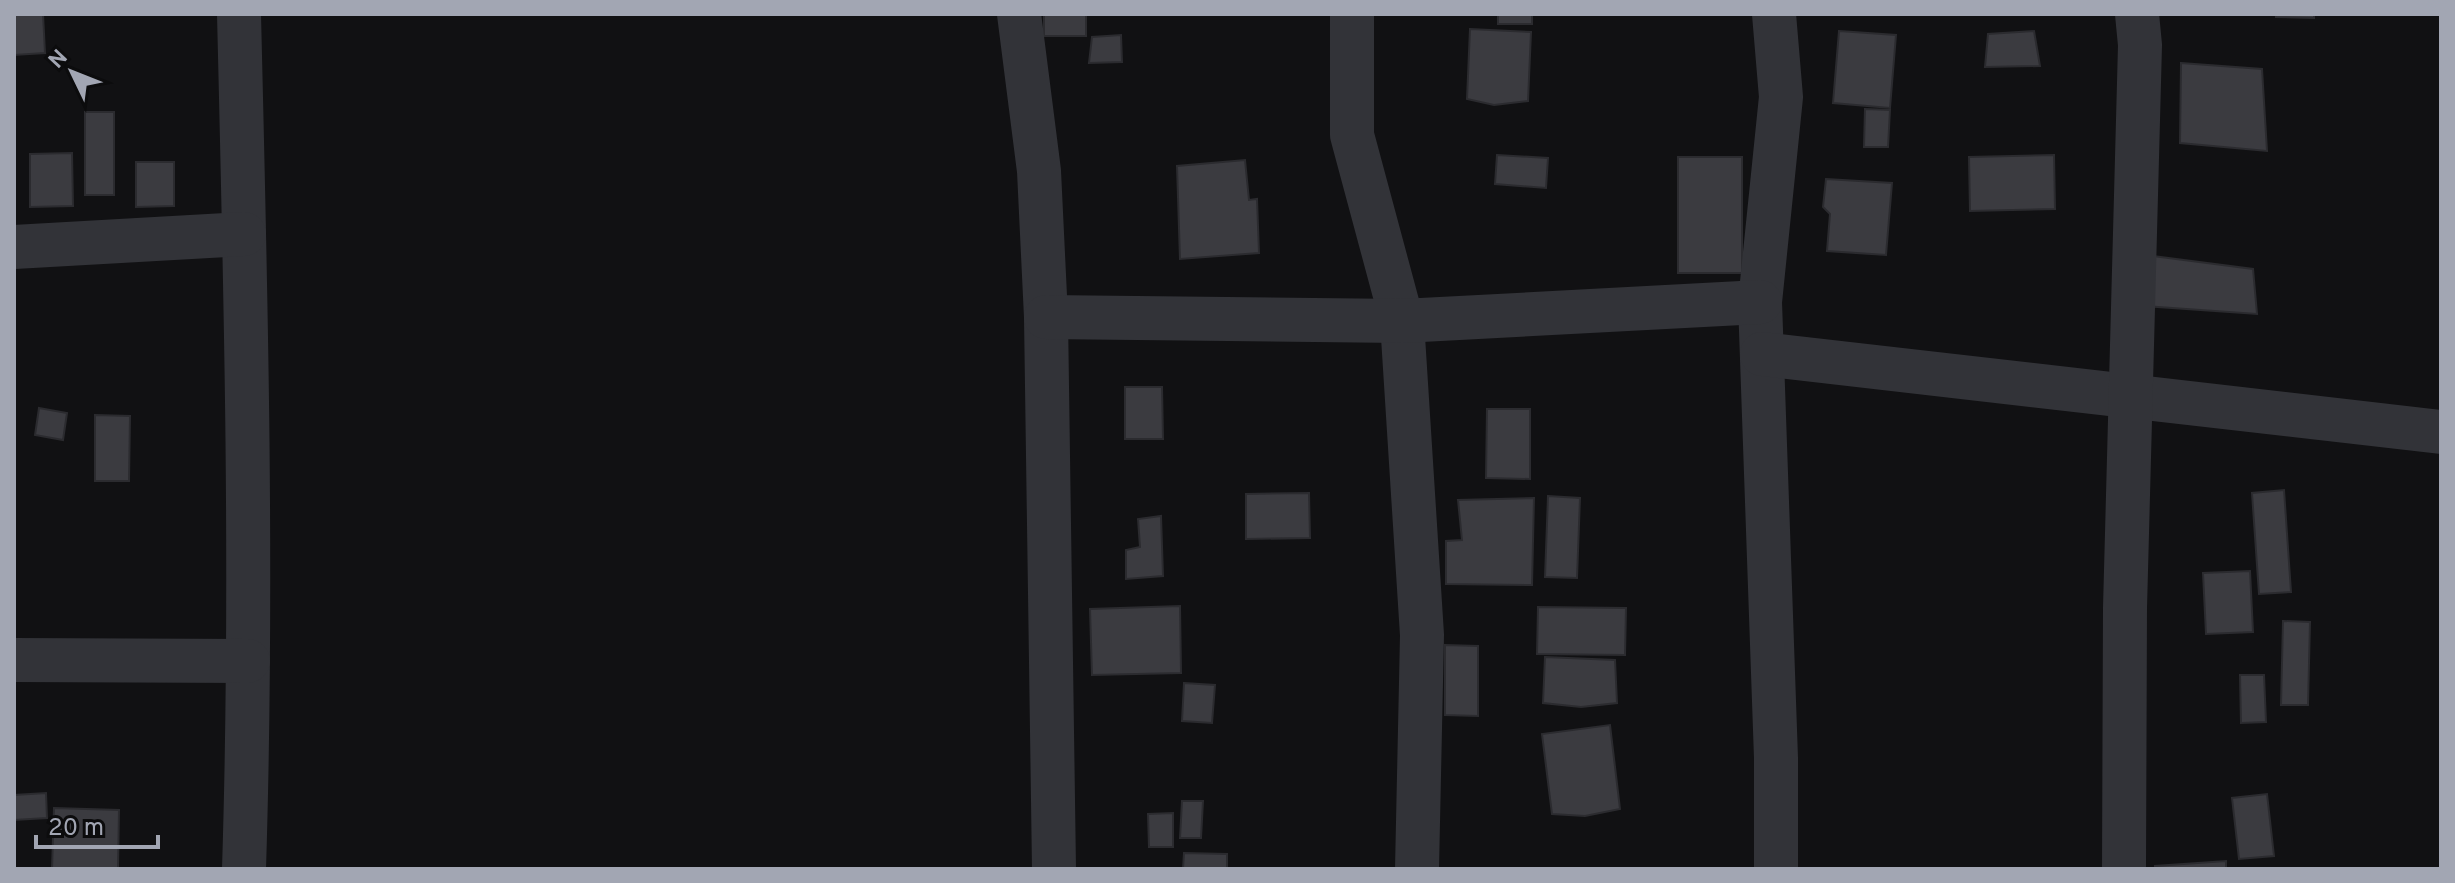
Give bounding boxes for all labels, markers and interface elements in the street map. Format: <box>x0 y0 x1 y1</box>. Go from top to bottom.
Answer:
north arrow <box>32 32 112 112</box>
text: N <box>44 45 74 75</box>
scale bar <box>36 799 158 849</box>
text: 20 m <box>48 814 104 844</box>

